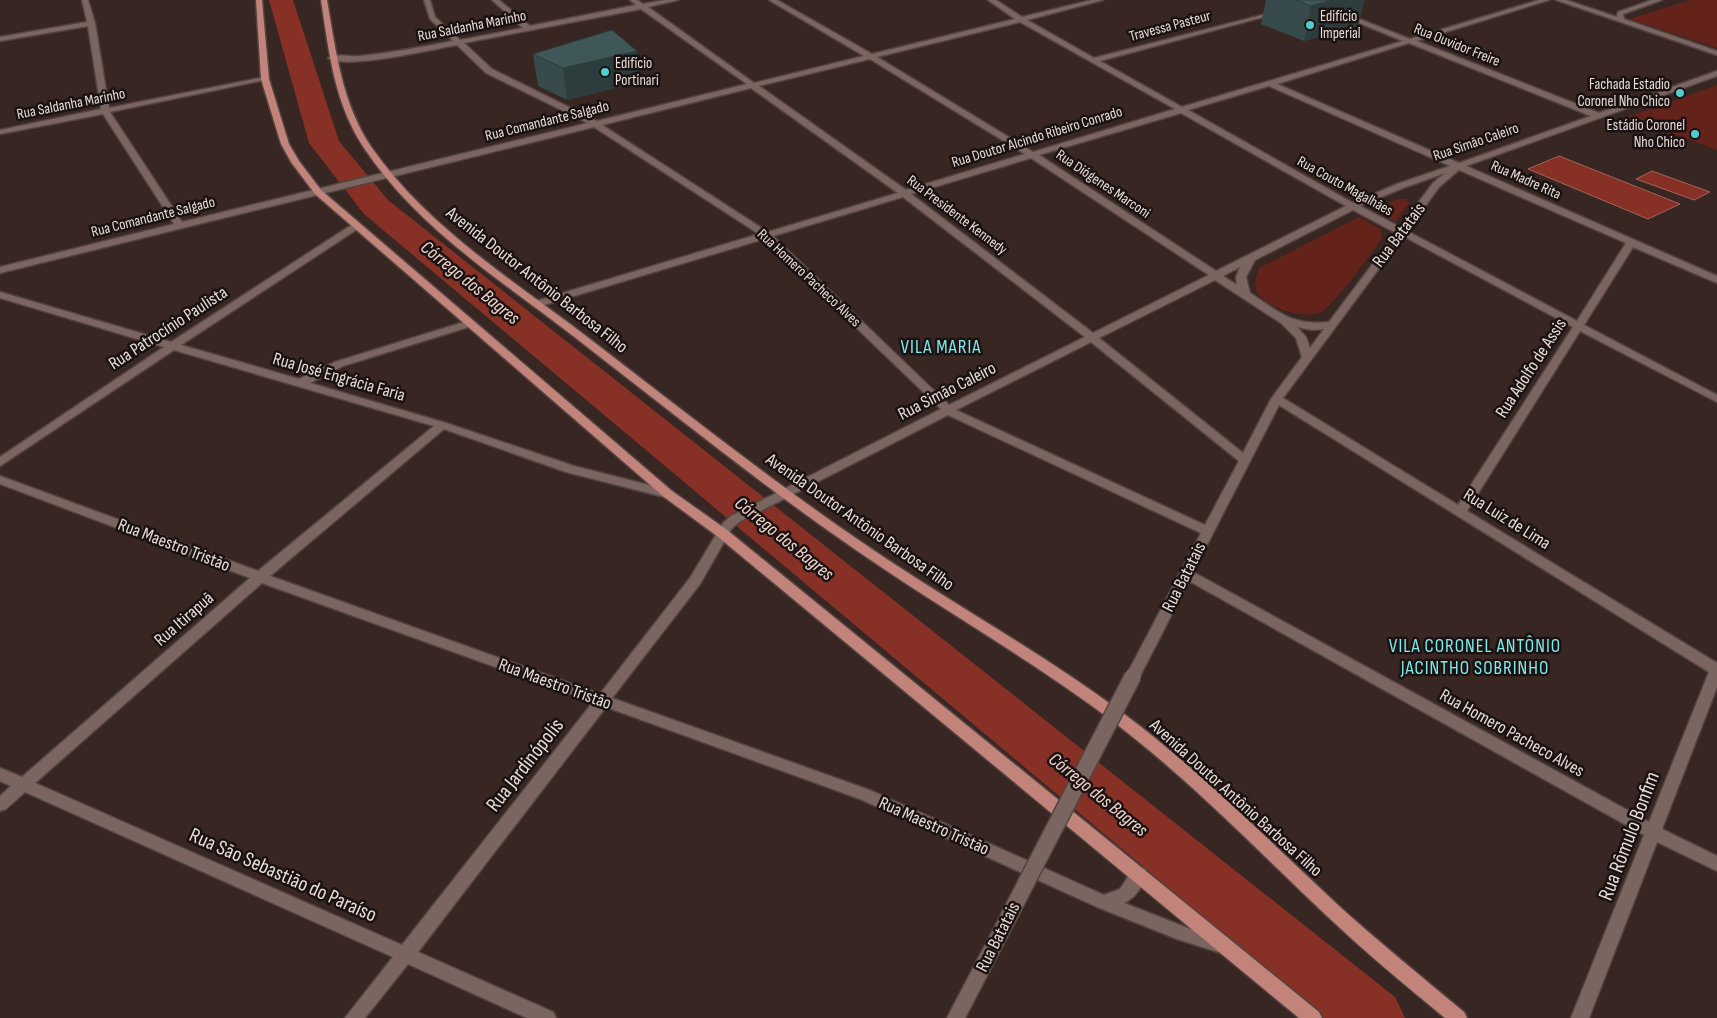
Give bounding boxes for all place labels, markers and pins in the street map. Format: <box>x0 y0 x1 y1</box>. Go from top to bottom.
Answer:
place label: Edifício Imperial <box>1320 7 1361 43</box>
marker: Edifício Imperial <box>1304 19 1316 31</box>
place label: Edifício Portinari <box>615 54 659 90</box>
marker: Edifício Portinari <box>599 66 611 78</box>
place label: Fachada Estadio Coronel Nho Chico <box>1577 75 1670 111</box>
marker: Fachada Estadio Coronel Nho Chico <box>1674 87 1686 99</box>
place label: Estádio Coronel Nho Chico <box>1607 116 1685 152</box>
marker: Estádio Coronel Nho Chico <box>1689 128 1701 140</box>

